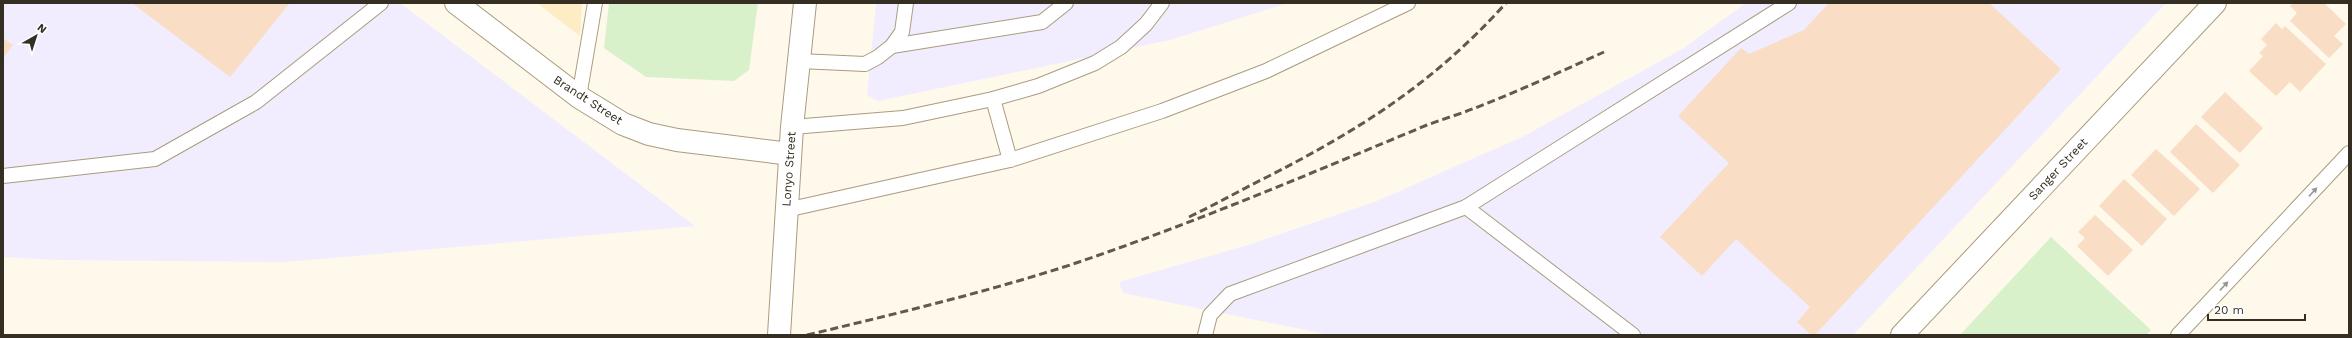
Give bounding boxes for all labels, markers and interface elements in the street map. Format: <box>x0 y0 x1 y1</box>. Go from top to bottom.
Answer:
north arrow <box>16 16 56 56</box>
text: N <box>35 21 49 36</box>
street label: Brandt Street <box>551 72 625 128</box>
street label: Lonyo Street <box>779 131 799 207</box>
street label: Sanger Street <box>2026 135 2090 203</box>
one-way arrow <box>2308 187 2318 197</box>
one-way arrow <box>2219 281 2229 291</box>
scale bar <box>2208 296 2305 322</box>
text: 20 m <box>2214 303 2244 317</box>

